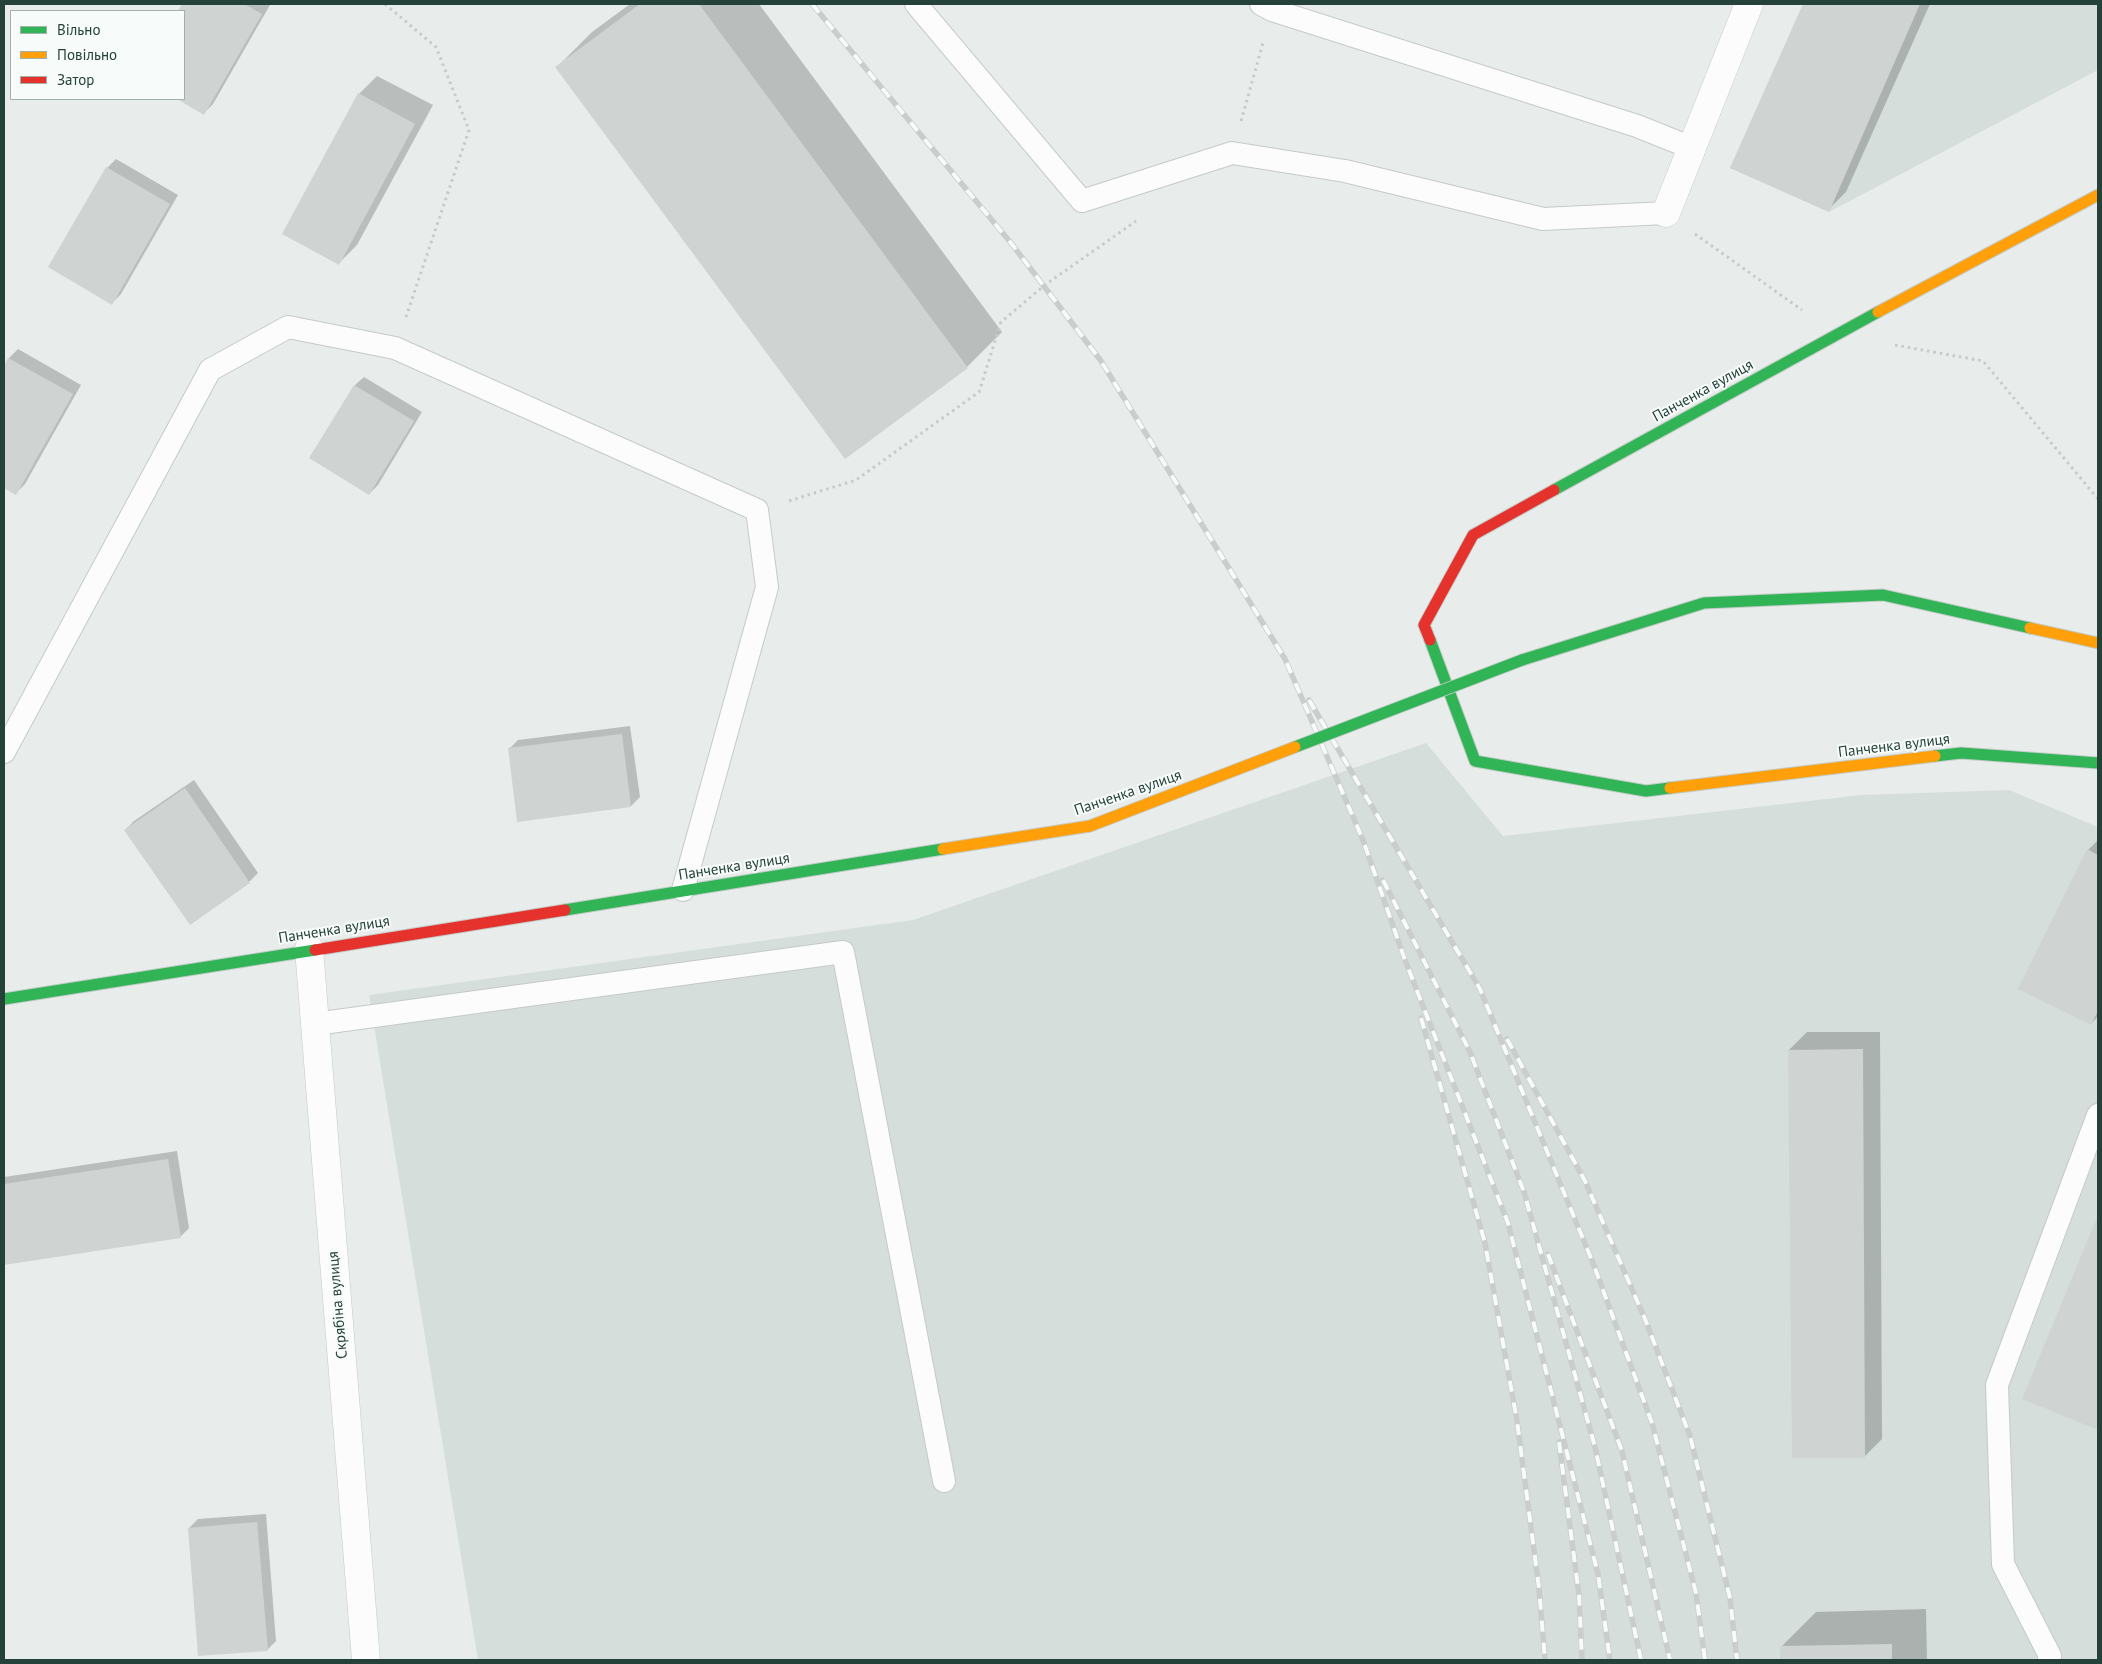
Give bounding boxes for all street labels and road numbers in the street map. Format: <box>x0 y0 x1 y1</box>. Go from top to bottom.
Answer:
street label: Панченка вулиця <box>1649 356 1757 426</box>
street label: Панченка вулиця <box>1837 730 1951 762</box>
street label: Панченка вулиця <box>1072 766 1184 820</box>
street label: Панченка вулиця <box>677 849 791 885</box>
street label: Панченка вулиця <box>277 912 391 948</box>
street label: Скрябіна вулиця <box>324 1250 352 1360</box>

